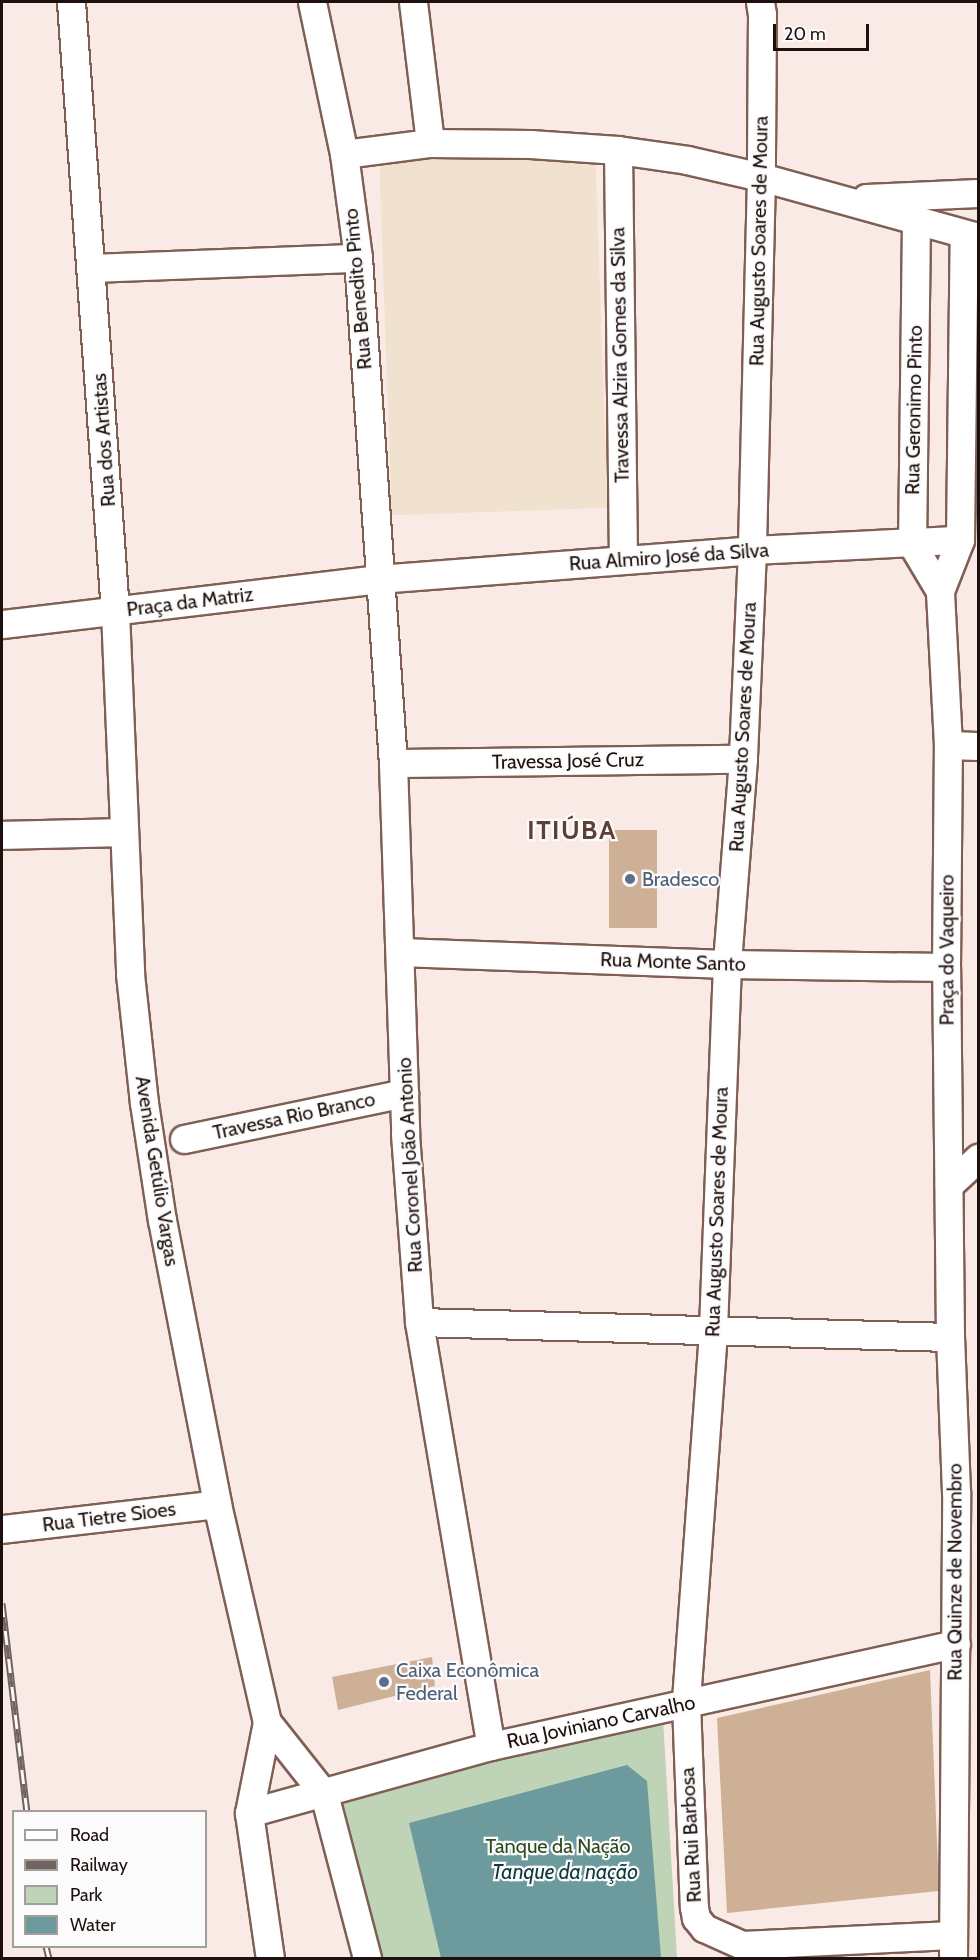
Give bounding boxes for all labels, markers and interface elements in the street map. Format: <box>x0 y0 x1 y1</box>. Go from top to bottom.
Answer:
scale bar <box>776 12 872 50</box>
text: 20 m <box>784 23 826 45</box>
street label: Rua Augusto Soares de Moura <box>745 116 773 366</box>
street label: Rua Benedito Pinto <box>339 207 377 371</box>
street label: Travessa Alzira Gomes da Silva <box>606 227 634 483</box>
street label: Rua Geronimo Pinto <box>901 325 927 495</box>
street label: Rua dos Artistas <box>87 372 121 508</box>
street label: Rua Almiro José da Silva <box>568 538 770 576</box>
street label: Praça da Matriz <box>125 582 255 622</box>
street label: Rua Augusto Soares de Moura <box>724 601 762 853</box>
street label: Travessa José Cruz <box>492 748 644 774</box>
district label: ITIÚBA <box>527 815 617 847</box>
place label: Bradesco <box>642 867 719 891</box>
marker: Bradesco <box>623 872 637 886</box>
street label: Praça do Vaqueiro <box>935 875 959 1025</box>
street label: Rua Monte Santo <box>600 947 746 977</box>
street label: Rua Coronel João Antonio <box>392 1057 428 1273</box>
street label: Avenida Getúlio Vargas <box>130 1074 184 1268</box>
street label: Travessa Rio Branco <box>211 1087 377 1145</box>
street label: Rua Augusto Soares de Moura <box>701 1087 733 1337</box>
street label: Rua Quinze de Novembro <box>943 1463 967 1681</box>
street label: Rua Tietre Sioes <box>41 1497 177 1537</box>
place label: Caixa Econômica Federal <box>396 1658 539 1705</box>
marker: Caixa Econômica Federal <box>377 1675 391 1689</box>
street label: Rua Joviniano Carvalho <box>505 1690 697 1754</box>
street label: Rua Rui Barbosa <box>675 1767 707 1903</box>
legend <box>12 1810 207 1948</box>
text: Road <box>70 1824 109 1846</box>
park label: Tanque da Nação <box>486 1834 630 1858</box>
text: Railway <box>70 1854 128 1876</box>
water label: Tanque da nação <box>492 1859 638 1885</box>
text: Park <box>70 1884 102 1906</box>
text: Water <box>70 1914 116 1936</box>

